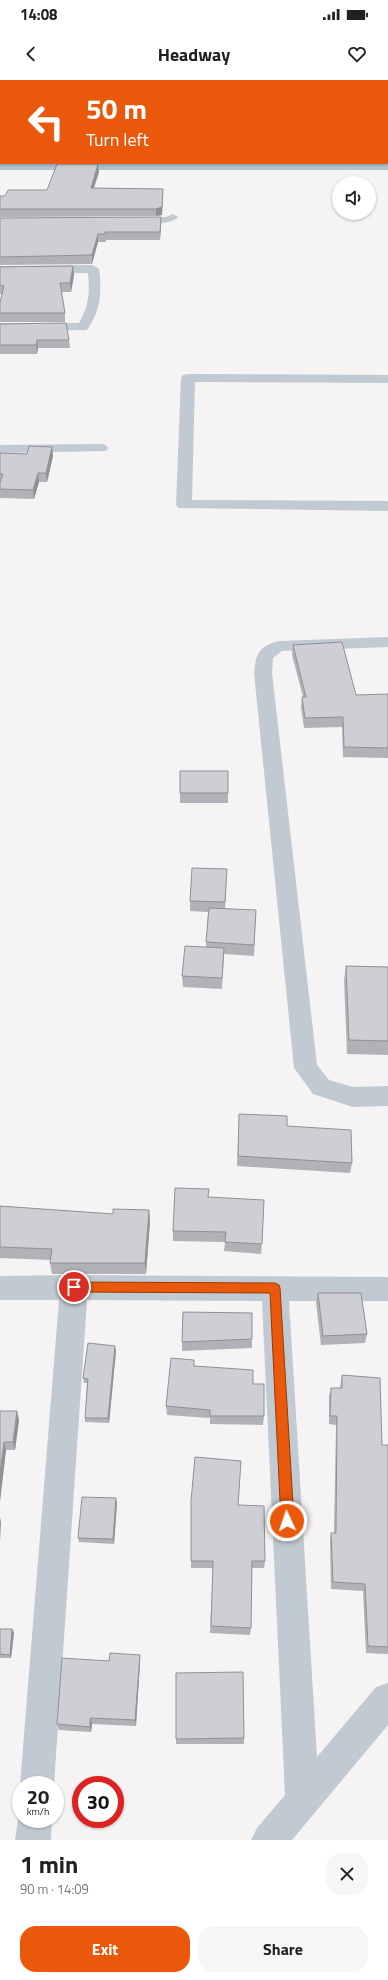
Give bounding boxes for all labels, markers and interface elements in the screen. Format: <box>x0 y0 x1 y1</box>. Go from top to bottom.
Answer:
text: 14:08 <box>20 3 57 26</box>
text: Headway <box>158 41 230 68</box>
icon: back <box>20 43 42 65</box>
icon: heart <box>346 43 368 65</box>
text: 50 m <box>86 87 147 130</box>
icon: left <box>20 96 72 148</box>
text: Turn left <box>86 126 149 153</box>
map controls <box>332 176 376 220</box>
button: sound <box>332 176 376 220</box>
pin <box>57 1270 91 1304</box>
icon: arrive <box>63 1276 85 1298</box>
position arrow <box>266 1500 308 1542</box>
speed limit sign: 30 <box>72 1776 124 1828</box>
text: 20 <box>27 1781 49 1812</box>
text: km/h <box>27 1804 49 1819</box>
text: 1 min <box>20 1846 78 1882</box>
button: close <box>326 1853 368 1895</box>
text: 90 m · 14:09 <box>20 1879 89 1899</box>
button: Exit <box>20 1926 190 1972</box>
button: Share <box>198 1926 368 1972</box>

